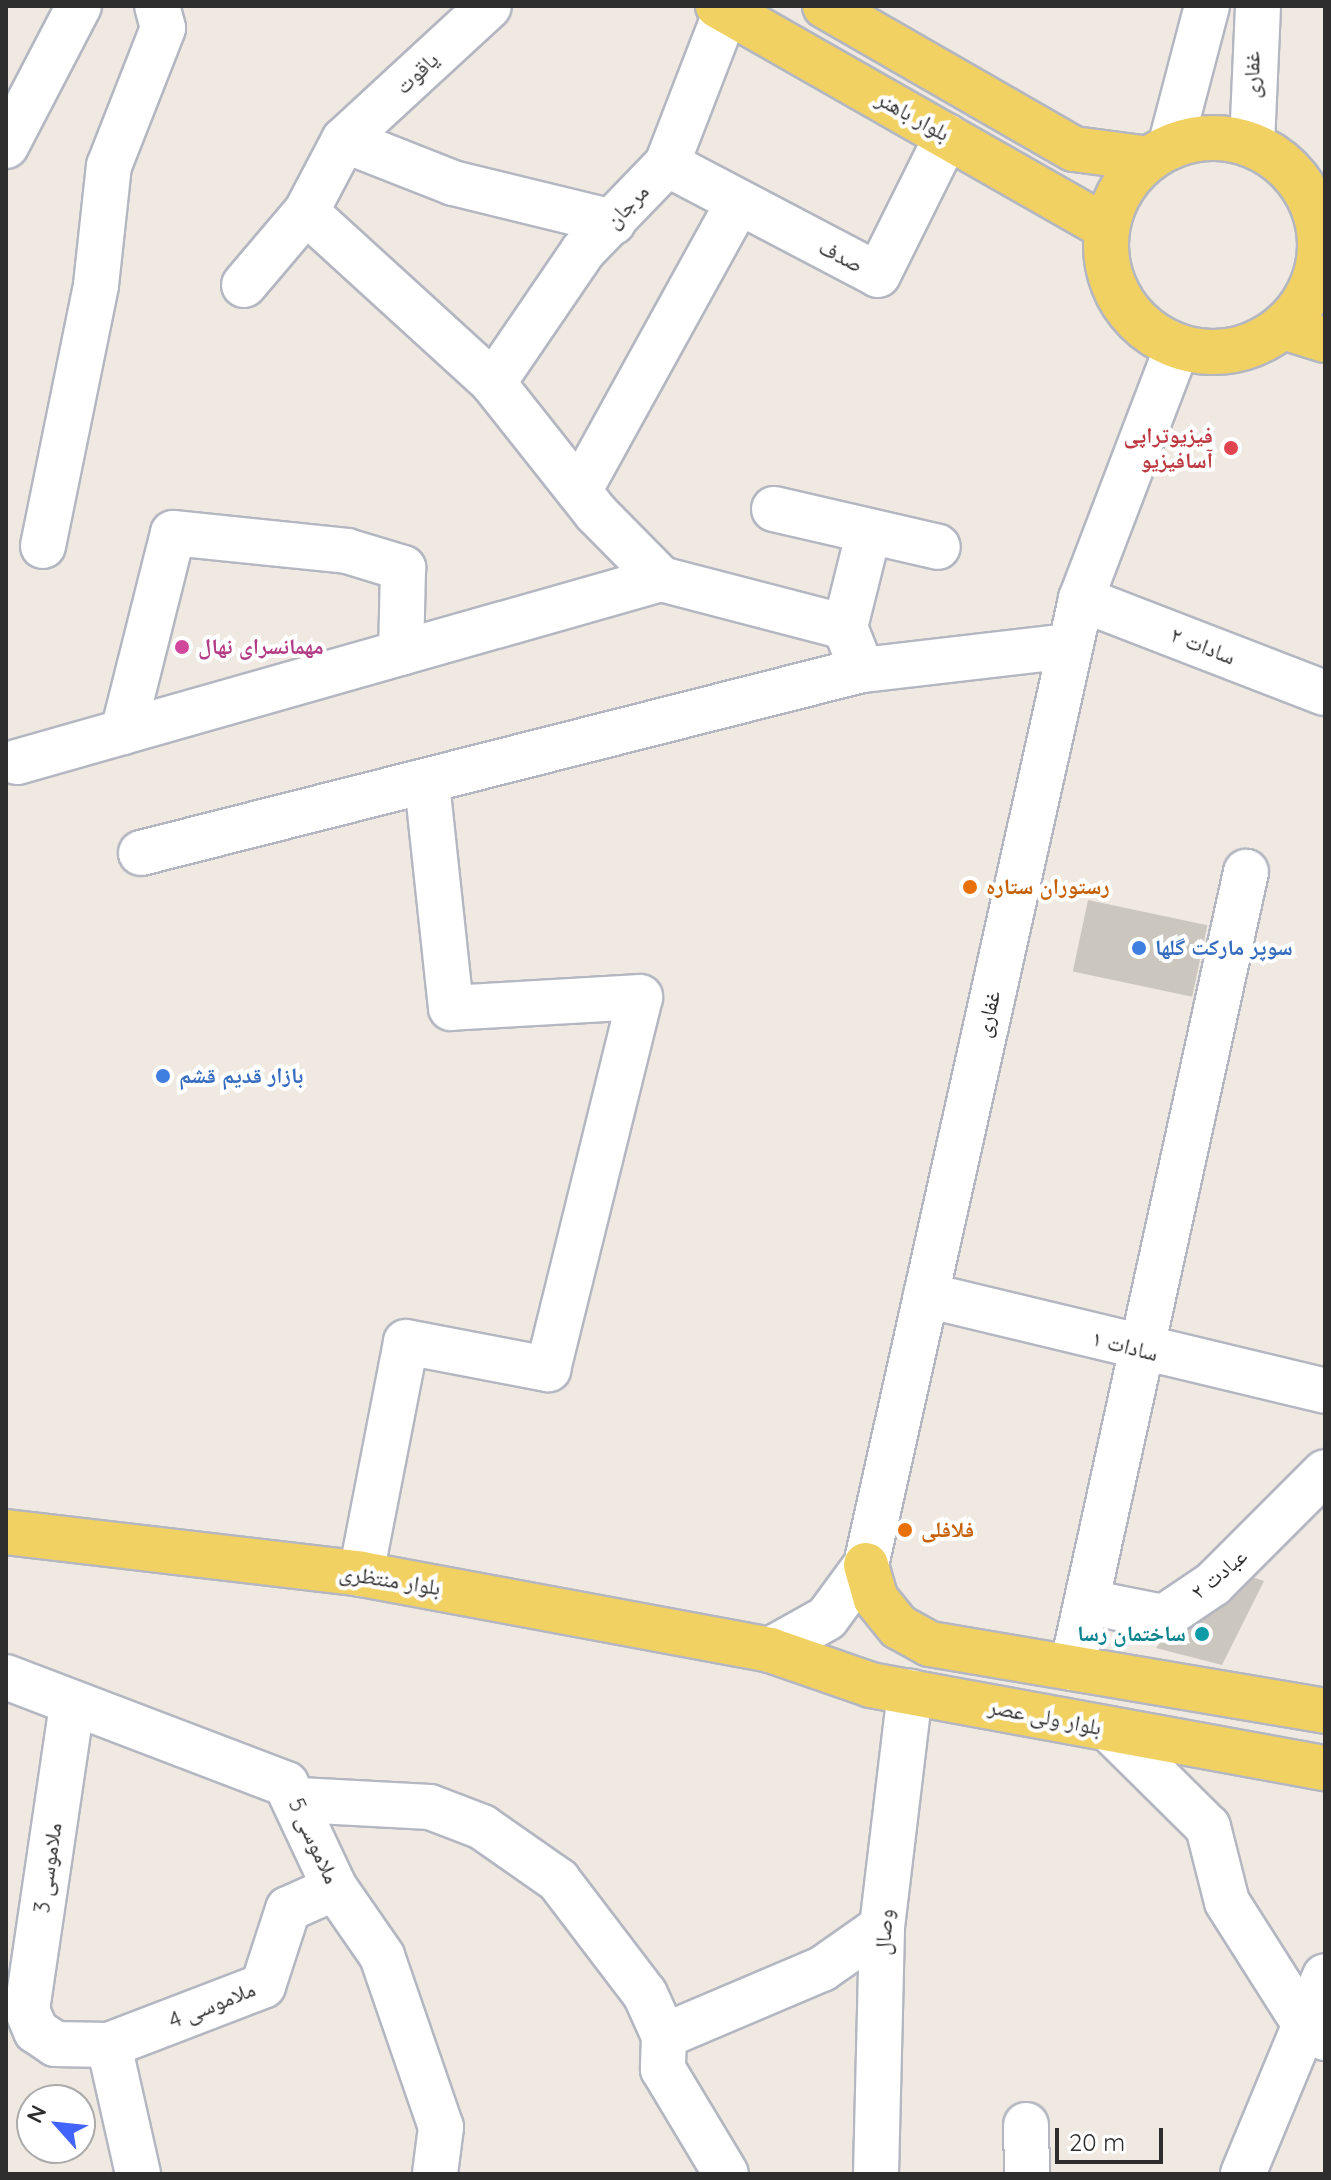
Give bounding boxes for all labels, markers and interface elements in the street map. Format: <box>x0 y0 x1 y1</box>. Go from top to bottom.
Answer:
street label: یاقوت <box>390 46 444 100</box>
street label: غفاری <box>1239 51 1265 99</box>
street label: بلوار باهنر <box>872 85 954 147</box>
street label: مرجان <box>600 178 654 234</box>
street label: صدف <box>814 234 868 278</box>
place label: فیزیوتراپی آسافیزیو <box>1124 422 1213 474</box>
marker: فیزیوتراپی آسافیزیو <box>1220 437 1242 459</box>
street label: سادات ۲ <box>1167 622 1239 670</box>
place label: مهمانسرای نهال <box>198 634 324 660</box>
marker: مهمانسرای نهال <box>173 638 191 656</box>
place label: رستوران ستاره <box>986 874 1110 900</box>
marker: رستوران ستاره <box>961 878 979 896</box>
place label: سوپر مارکت گلها <box>1155 935 1293 961</box>
marker: سوپر مارکت گلها <box>1130 939 1148 957</box>
street label: غفاری <box>970 988 1006 1040</box>
place label: بازار قدیم قشم <box>179 1063 303 1089</box>
marker: بازار قدیم قشم <box>154 1067 172 1085</box>
street label: سادات ۱ <box>1089 1325 1161 1367</box>
place label: فلافلی <box>921 1517 974 1543</box>
marker: فلافلی <box>896 1521 914 1539</box>
street label: عبادت ۲ <box>1186 1543 1252 1605</box>
street label: بلوار منتظری <box>337 1559 443 1601</box>
place label: ساختمان رسا <box>1077 1621 1186 1647</box>
marker: ساختمان رسا <box>1193 1625 1211 1643</box>
street label: بلوار ولی عصر <box>986 1693 1104 1741</box>
street label: ملاموسی 5 <box>283 1794 345 1888</box>
street label: ملاموسی 3 <box>29 1821 67 1915</box>
street label: وصال <box>869 1908 899 1956</box>
street label: ملاموسی 4 <box>165 1976 259 2034</box>
north arrow <box>16 2084 96 2164</box>
text: N <box>20 2100 53 2128</box>
scale bar <box>1059 2112 1167 2162</box>
text: 20 m <box>1069 2127 1125 2157</box>

